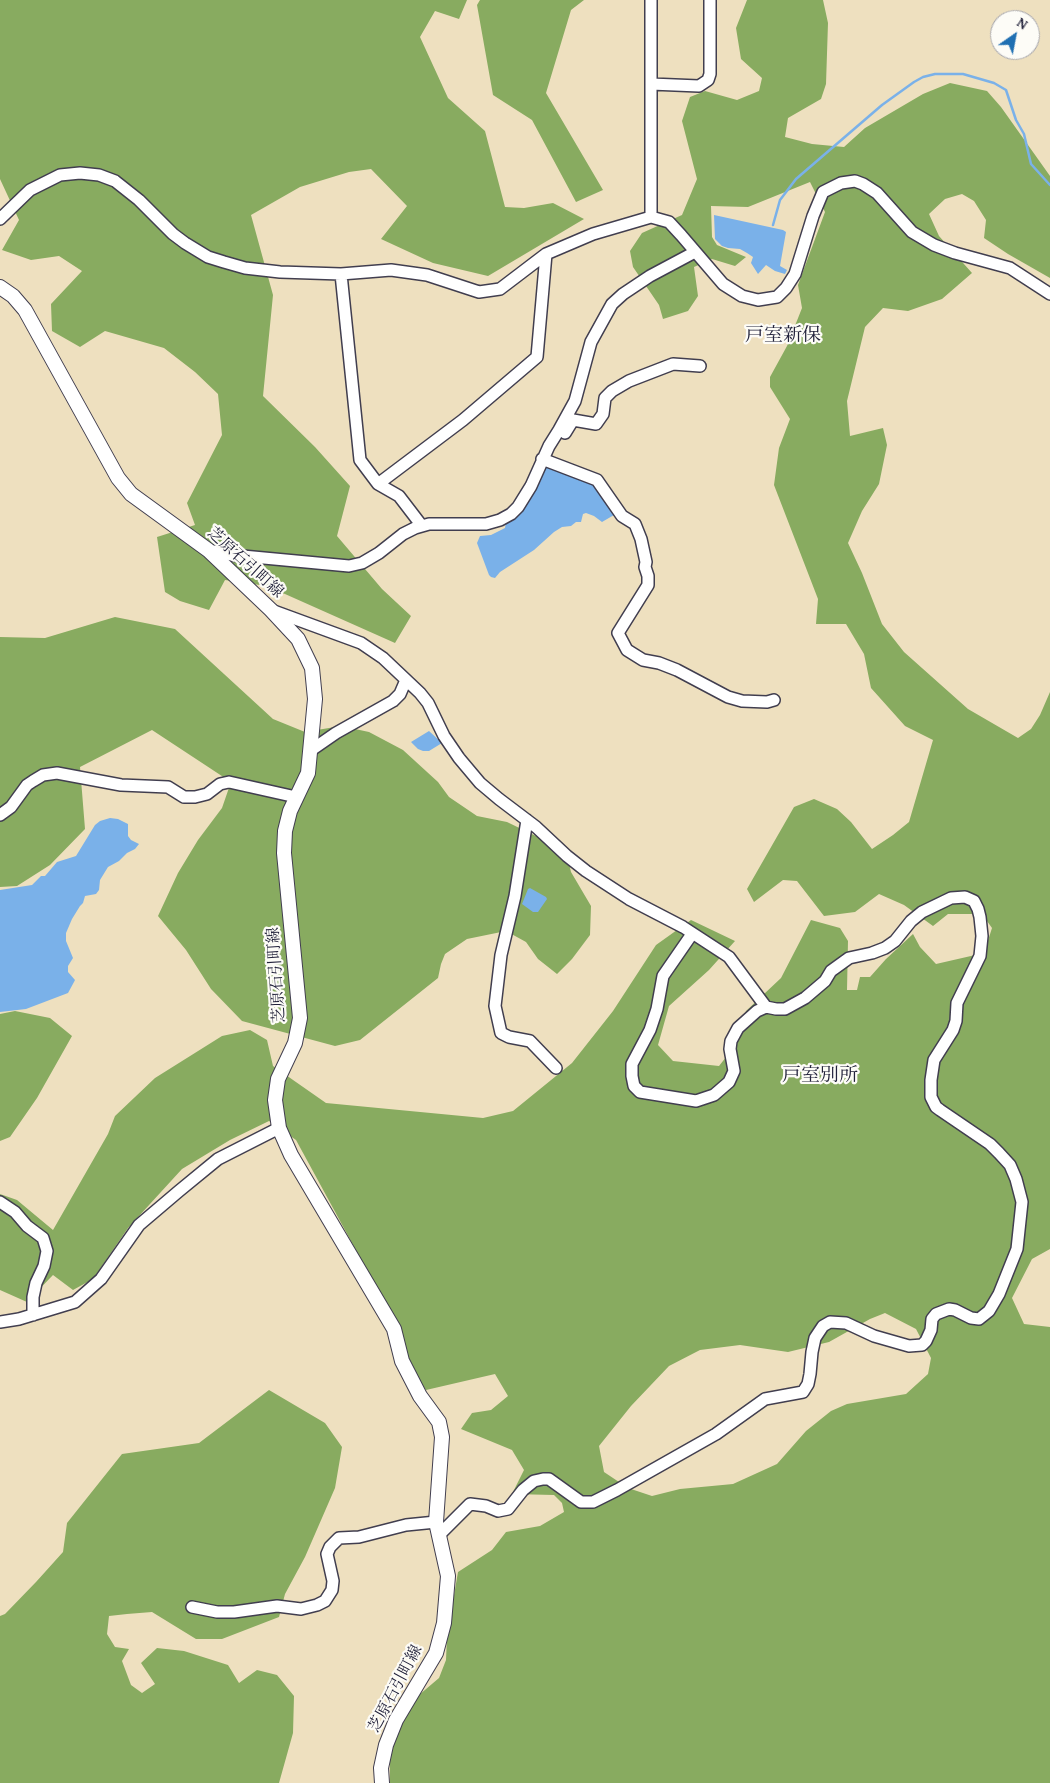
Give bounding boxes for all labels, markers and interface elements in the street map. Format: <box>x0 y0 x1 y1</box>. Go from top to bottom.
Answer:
north arrow <box>990 10 1040 60</box>
text: N <box>1013 12 1032 34</box>
district label: 戸室新保 <box>745 325 821 347</box>
street label: 芝原石引町線 <box>203 524 287 602</box>
street label: 芝原石引町線 <box>264 926 290 1024</box>
district label: 戸室別所 <box>782 1065 858 1087</box>
street label: 芝原石引町線 <box>365 1642 427 1736</box>

